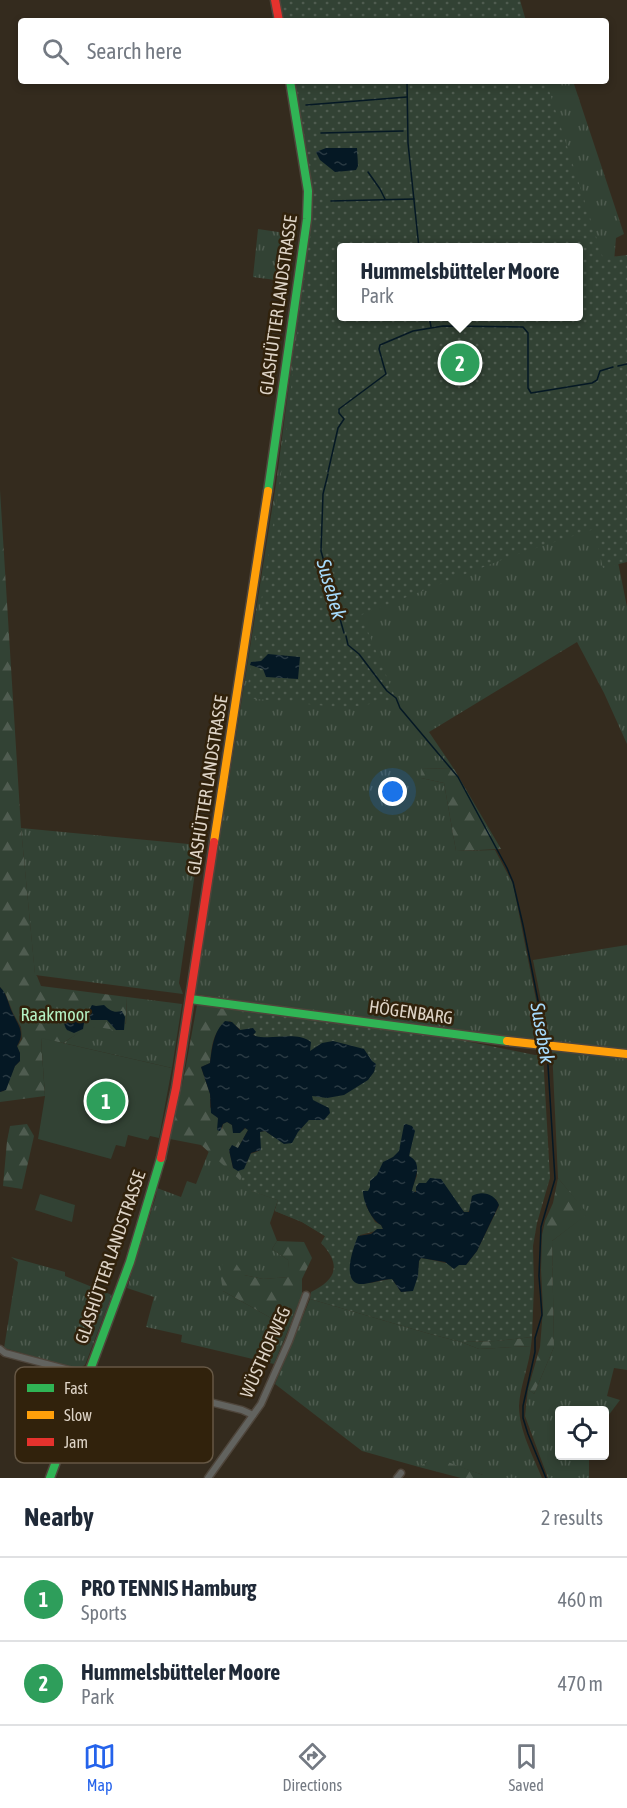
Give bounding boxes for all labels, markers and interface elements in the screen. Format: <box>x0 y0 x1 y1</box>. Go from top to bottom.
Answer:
search box <box>18 18 609 84</box>
icon: search <box>39 35 72 68</box>
text: Search here <box>87 38 182 64</box>
street label: GLASHÜTTER LANDSTRASSE <box>255 213 301 396</box>
popup <box>337 243 583 321</box>
text: Hummelsbütteler Moore <box>360 258 560 284</box>
text: Park <box>360 284 394 307</box>
pin: 2 <box>440 340 480 386</box>
water label: Susebek <box>312 555 352 622</box>
street label: GLASHÜTTER LANDSTRASSE <box>182 693 232 876</box>
your location <box>378 777 407 806</box>
street label: HÖGENBARG <box>368 996 454 1028</box>
water label: Susebek <box>526 1000 560 1066</box>
park label: Raakmoor <box>21 1004 90 1025</box>
pin: 1 <box>86 1078 126 1124</box>
street label: GLASHÜTTER LANDSTRASSE <box>71 1167 150 1346</box>
street label: WÜSTHOFWEG <box>236 1303 294 1401</box>
legend <box>15 1367 213 1463</box>
text: Fast <box>64 1379 88 1397</box>
text: Slow <box>64 1406 92 1424</box>
map controls <box>555 1406 609 1460</box>
button: locate <box>555 1406 609 1460</box>
text: Jam <box>64 1433 88 1451</box>
text: Nearby <box>24 1502 94 1532</box>
text: 2 results <box>541 1506 603 1529</box>
text: PRO TENNIS Hamburg <box>81 1575 256 1601</box>
text: 1 <box>39 1588 48 1611</box>
text: 460 m <box>558 1588 603 1611</box>
text: Sports <box>81 1601 127 1624</box>
text: Hummelsbütteler Moore <box>81 1659 280 1685</box>
text: 2 <box>39 1672 48 1695</box>
text: 470 m <box>558 1672 603 1695</box>
text: Park <box>81 1685 114 1708</box>
tab: Map <box>83 1740 116 1794</box>
tab: Directions <box>282 1740 342 1794</box>
tab: Saved <box>508 1740 544 1794</box>

